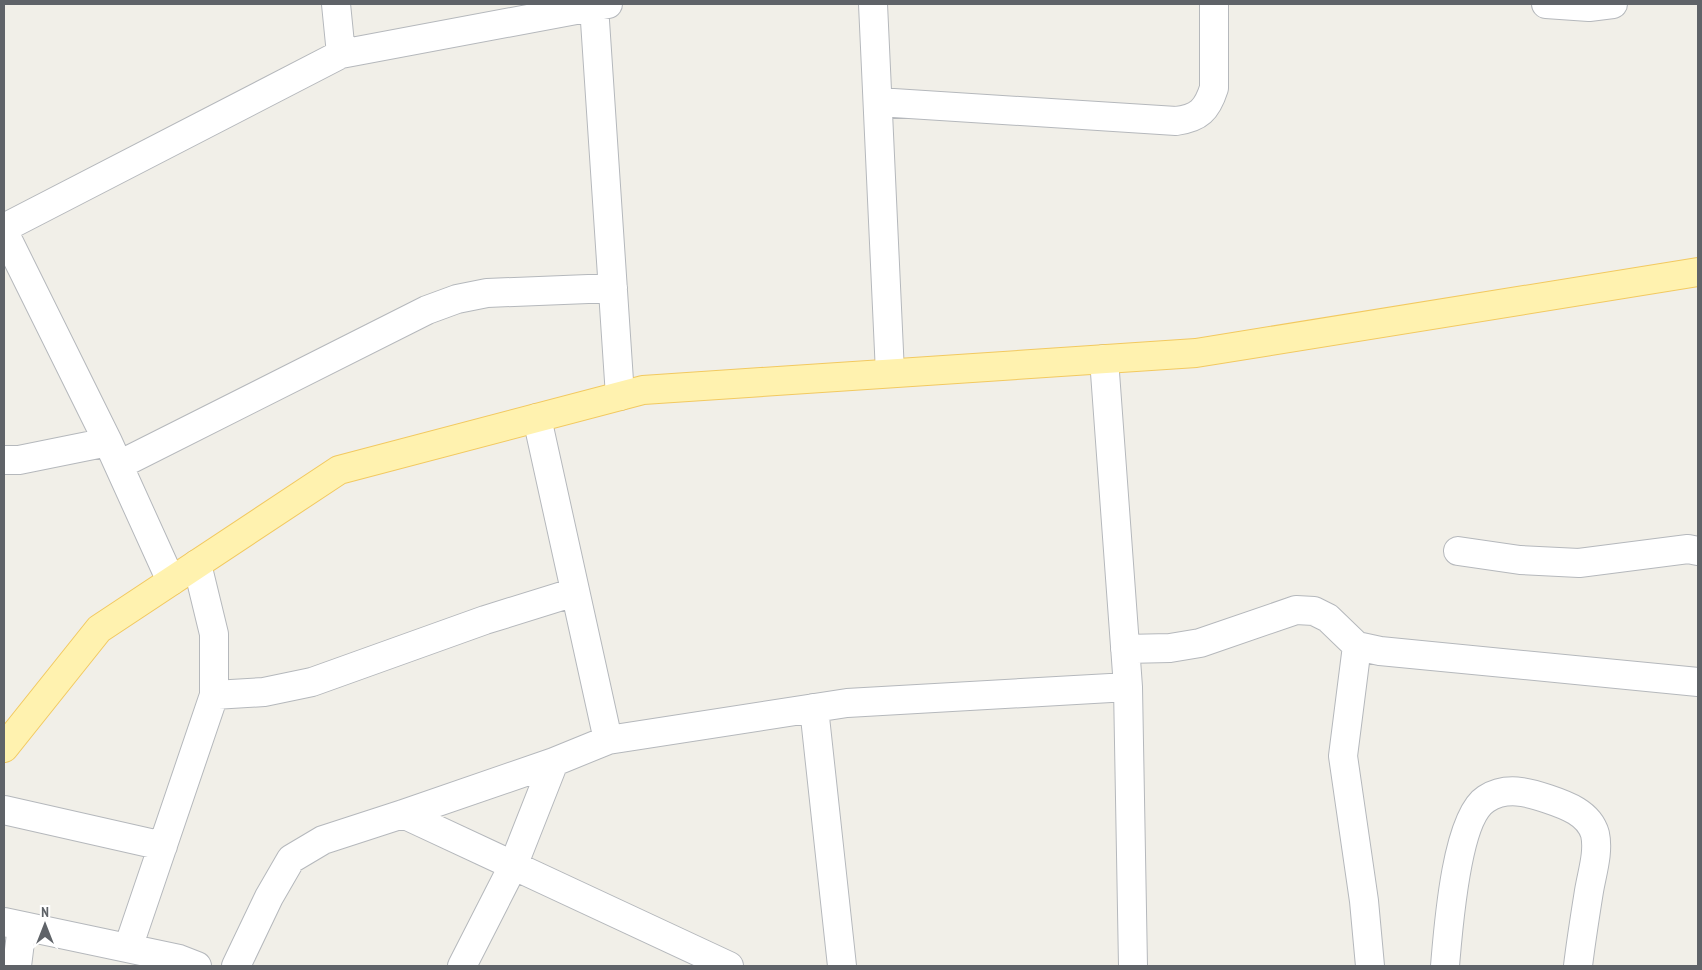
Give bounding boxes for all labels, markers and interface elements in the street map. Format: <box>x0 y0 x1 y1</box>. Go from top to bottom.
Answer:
north arrow <box>20 900 70 950</box>
text: N <box>41 903 49 921</box>

